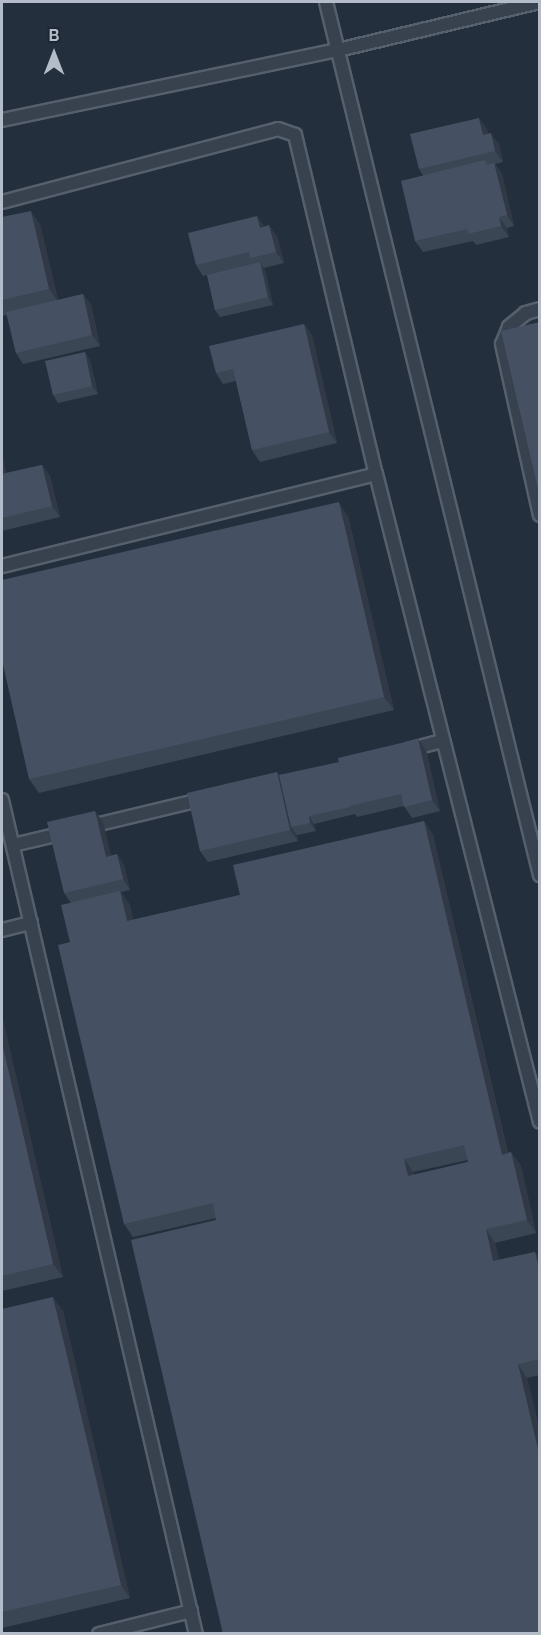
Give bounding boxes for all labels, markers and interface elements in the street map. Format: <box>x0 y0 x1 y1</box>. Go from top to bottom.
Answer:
north arrow <box>24 24 84 84</box>
text: B <box>49 26 59 45</box>

